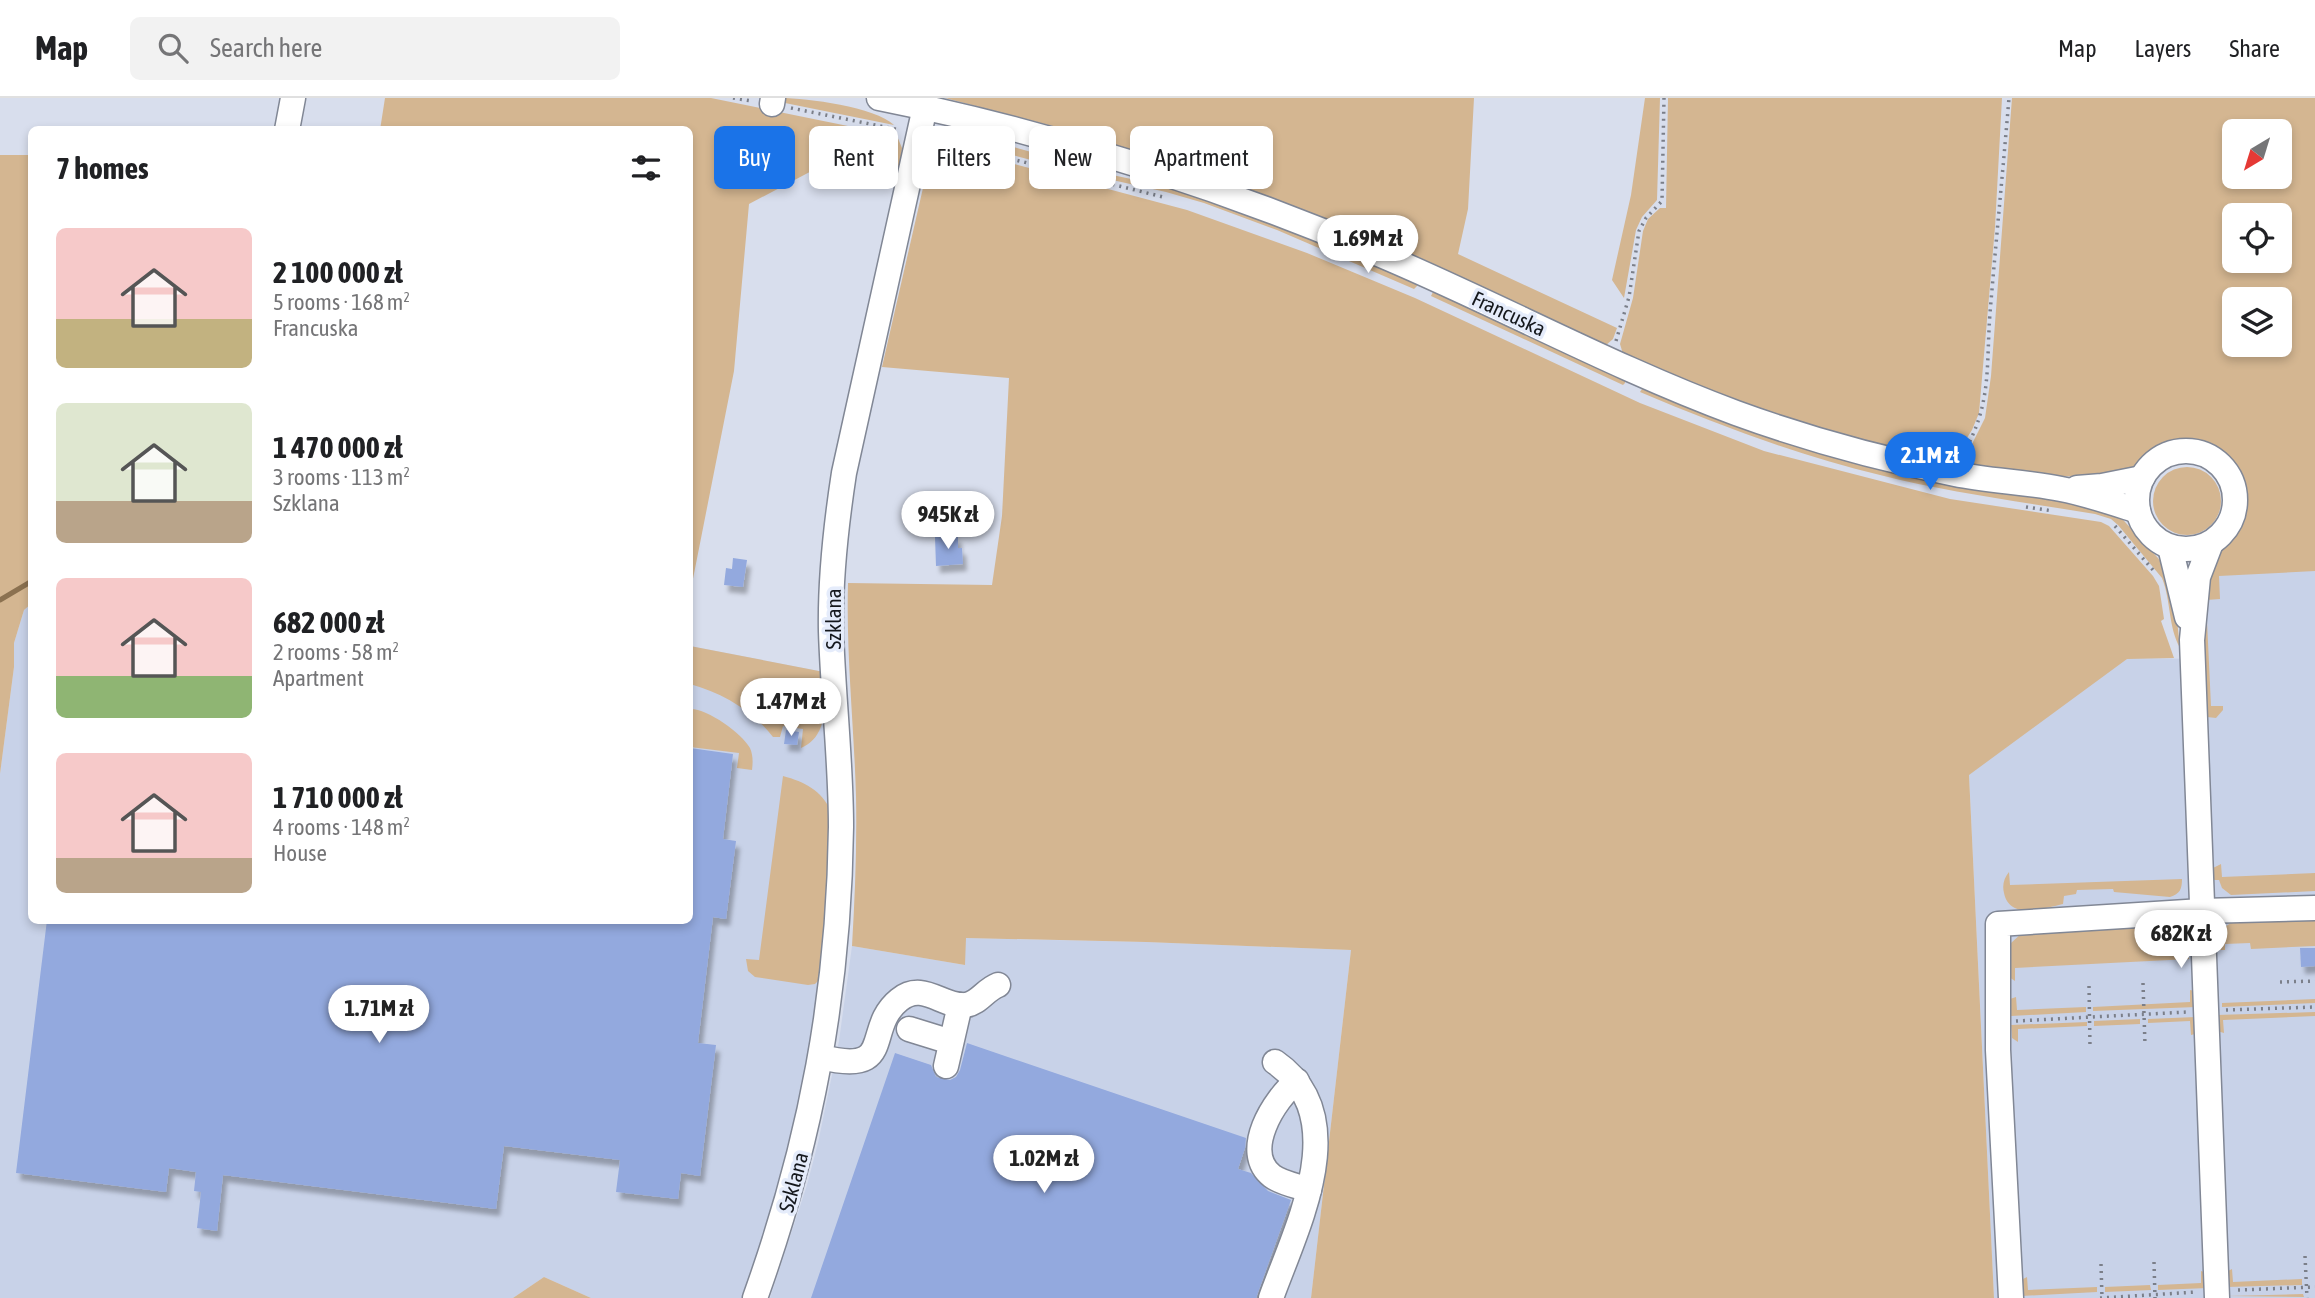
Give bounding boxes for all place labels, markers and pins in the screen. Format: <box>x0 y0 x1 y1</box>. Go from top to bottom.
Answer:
pin: 1.69M zł <box>1296 216 1440 275</box>
pin: 2.1M zł <box>1865 432 1995 492</box>
pin: 945K zł <box>883 491 1013 551</box>
pin: 1.47M zł <box>719 678 863 738</box>
pin: 682K zł <box>2116 910 2246 970</box>
pin: 1.71M zł <box>307 986 451 1045</box>
pin: 1.02M zł <box>972 1136 1116 1195</box>

